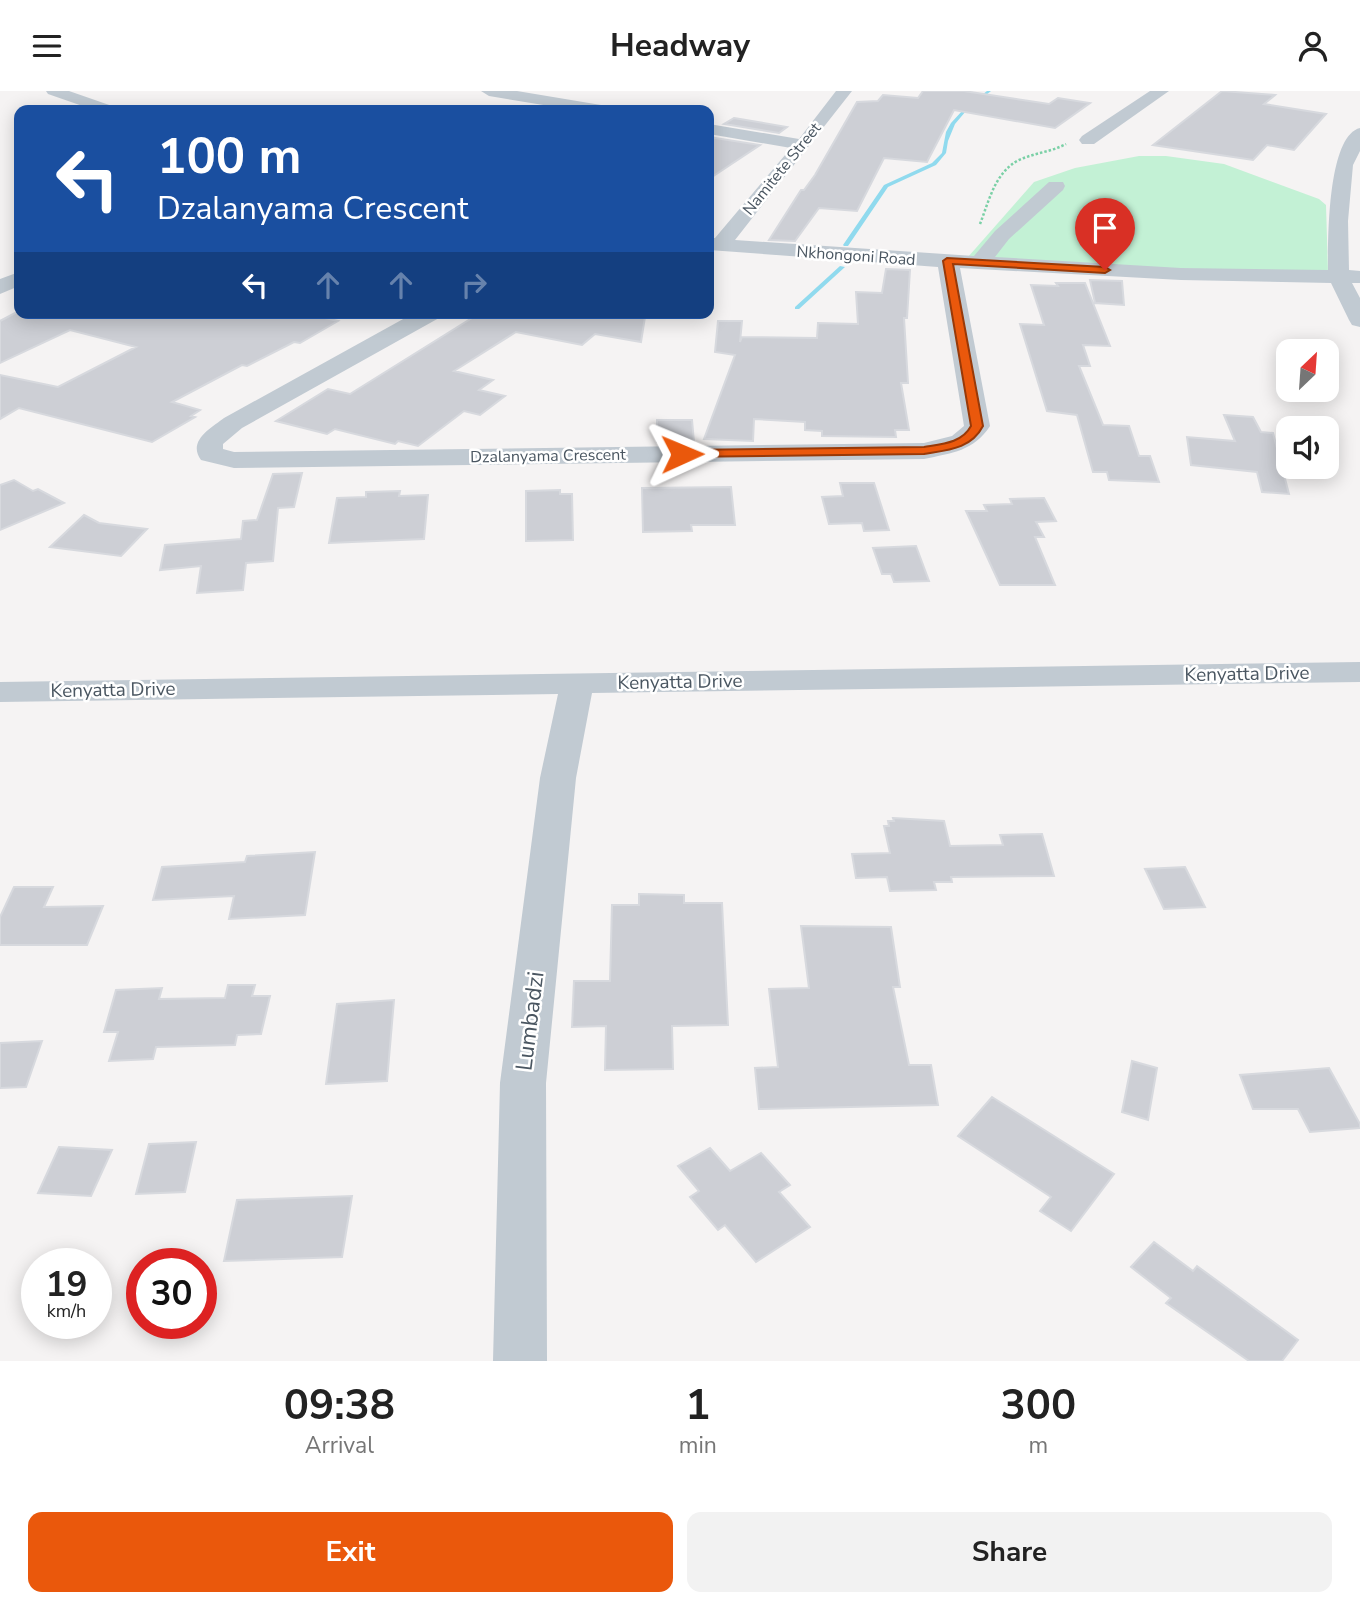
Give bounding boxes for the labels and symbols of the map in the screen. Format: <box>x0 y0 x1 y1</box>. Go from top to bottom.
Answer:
street label: Namitete Street <box>738 118 827 220</box>
pin <box>1075 198 1135 270</box>
street label: Nkhongoni Road <box>796 241 916 271</box>
north arrow <box>1276 339 1339 403</box>
position arrow <box>645 417 719 491</box>
street label: Dzalanyama Crescent <box>470 444 626 468</box>
street label: Kenyatta Drive <box>1184 660 1310 688</box>
street label: Kenyatta Drive <box>617 668 743 696</box>
street label: Kenyatta Drive <box>50 676 176 704</box>
street label: Lumbadzi <box>509 970 551 1072</box>
speed limit sign: 30 <box>126 1248 217 1339</box>

